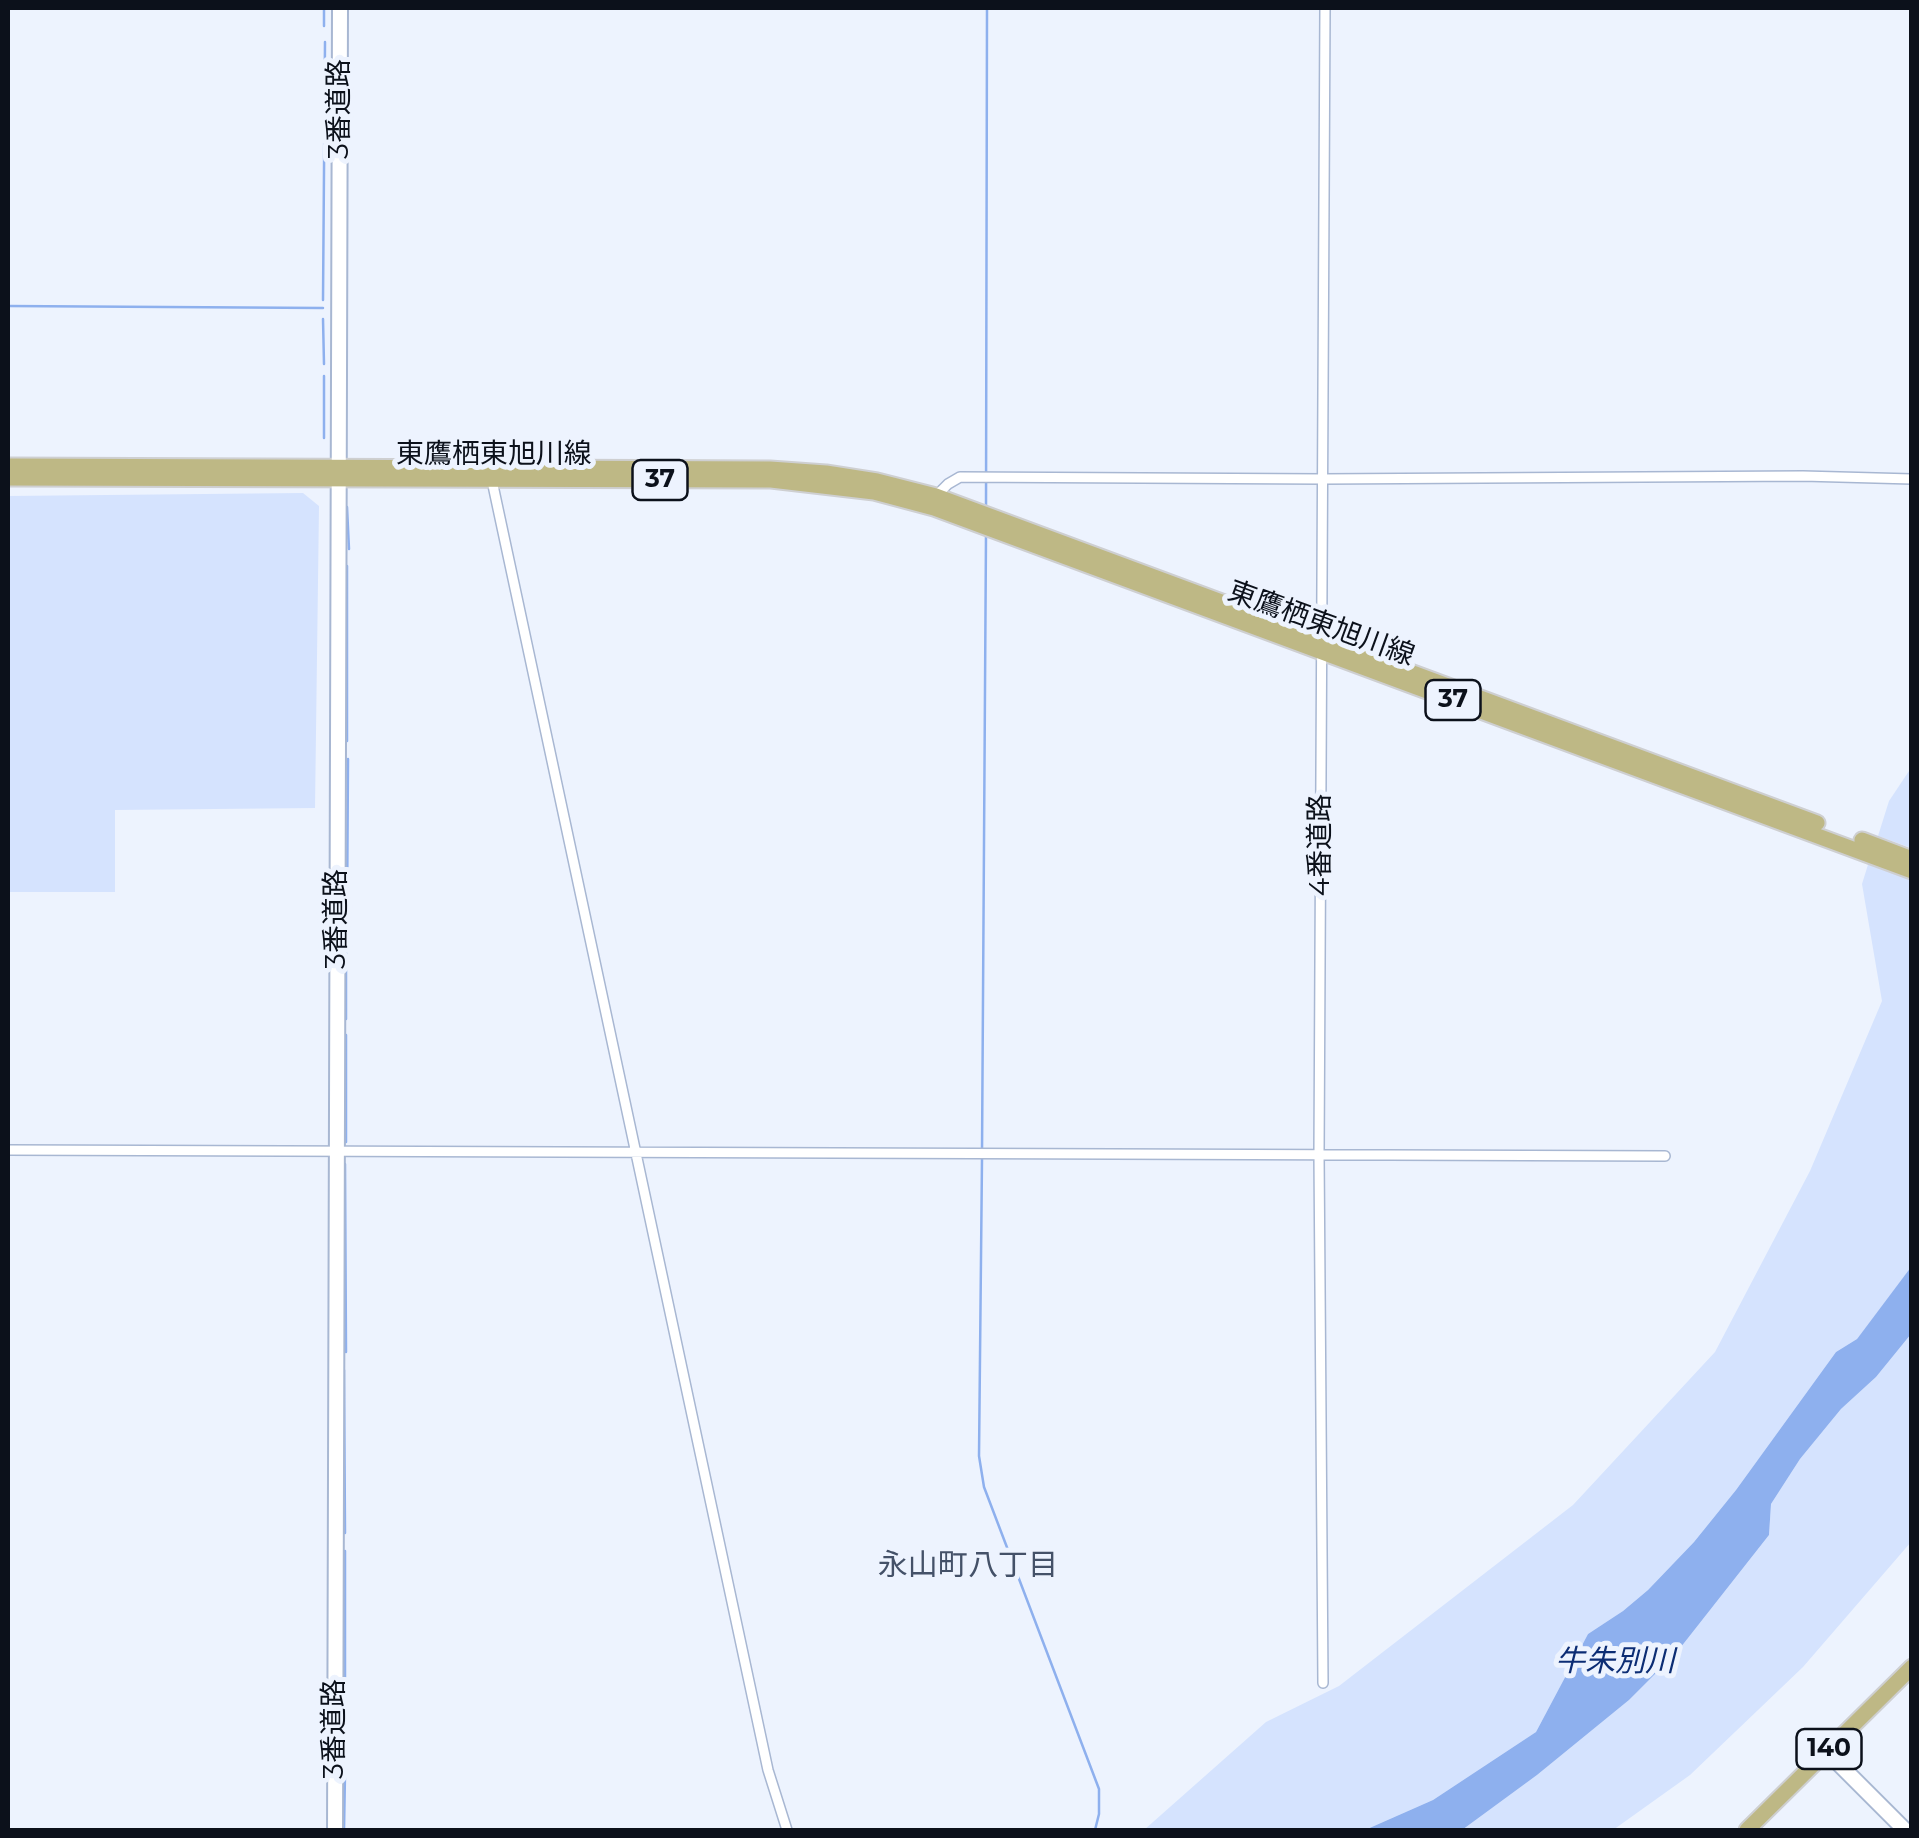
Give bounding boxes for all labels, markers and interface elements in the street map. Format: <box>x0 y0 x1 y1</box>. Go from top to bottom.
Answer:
street label: 3番道路 <box>323 59 357 159</box>
street label: 東鷹栖東旭川線 <box>396 438 592 472</box>
road number: 37 <box>632 460 688 500</box>
street label: 東鷹栖東旭川線 <box>1223 575 1419 673</box>
road number: 37 <box>1426 680 1480 720</box>
street label: 4番道路 <box>1304 794 1338 896</box>
street label: 3番道路 <box>320 869 354 969</box>
district label: 永山町八丁目 <box>878 1548 1058 1584</box>
water label: 牛朱別川 <box>1555 1644 1675 1680</box>
street label: 3番道路 <box>318 1679 352 1779</box>
road number: 140 <box>1796 1729 1862 1769</box>

